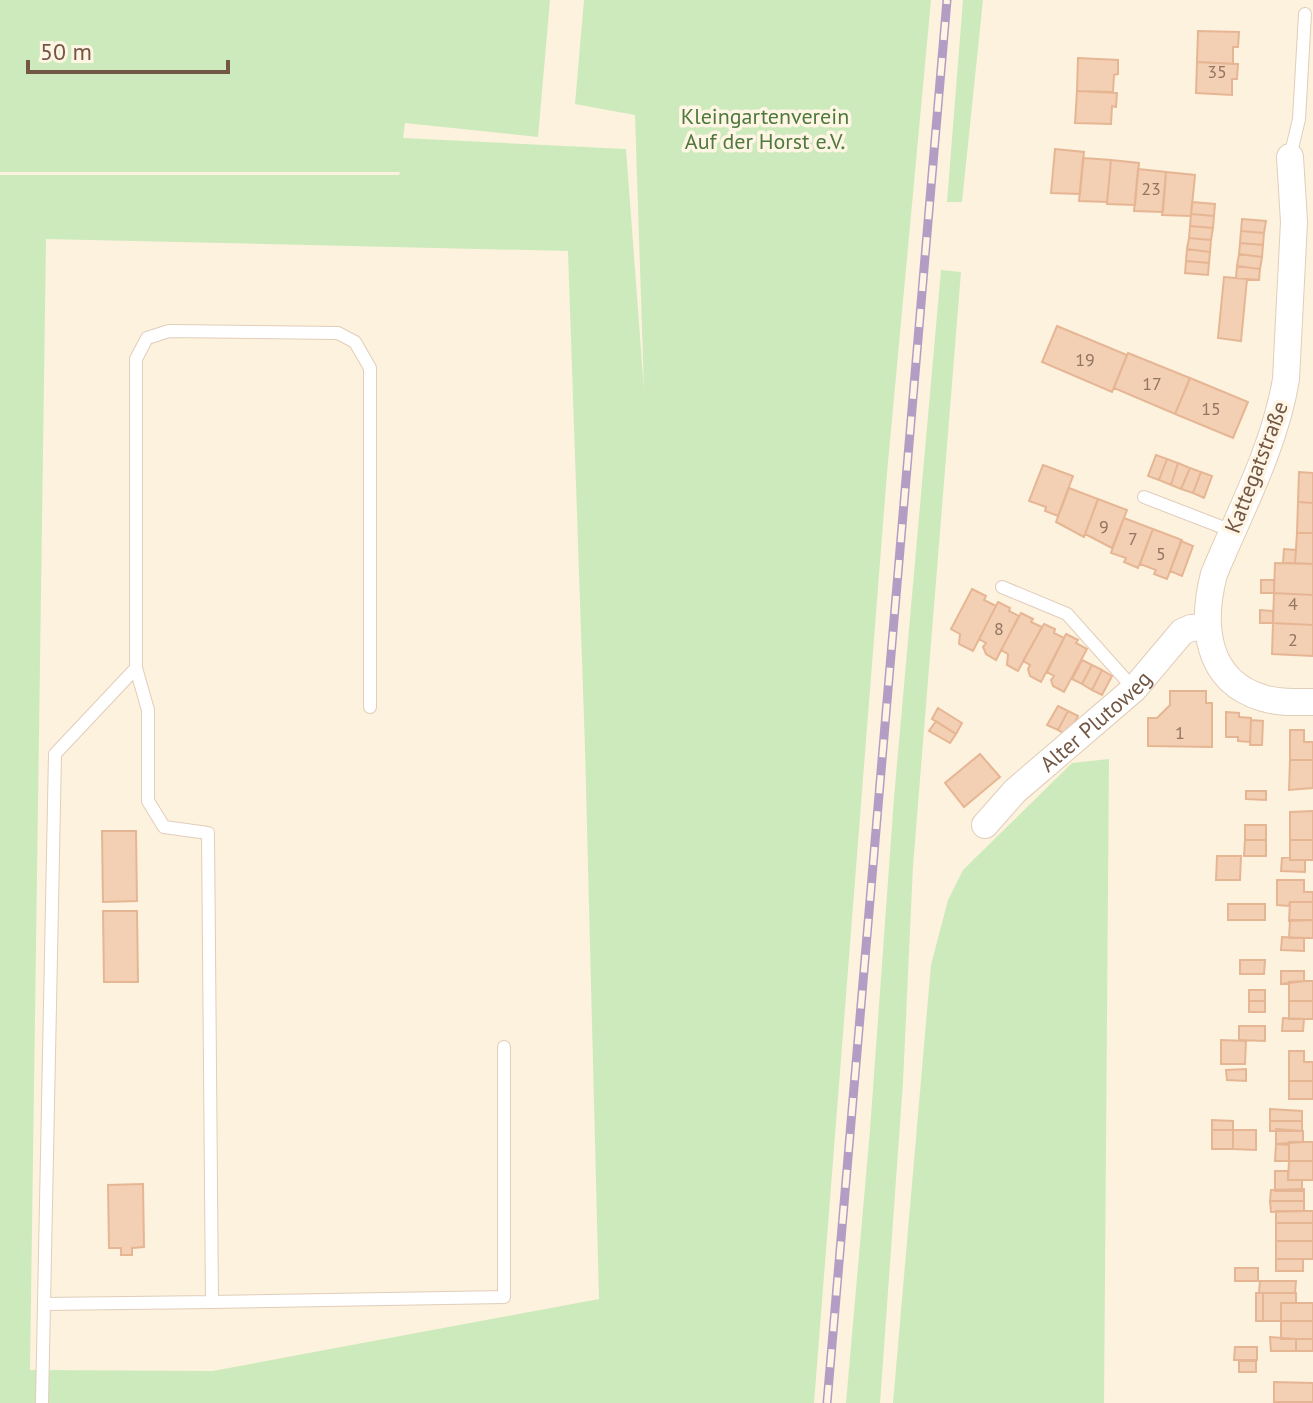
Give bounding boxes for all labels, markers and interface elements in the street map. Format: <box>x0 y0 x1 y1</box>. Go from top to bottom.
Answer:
scale bar <box>28 24 228 74</box>
text: 50 m <box>40 36 92 67</box>
house number: 35 <box>1207 60 1227 83</box>
park label: Kleingartenverein Auf der Horst e.V. <box>681 102 849 155</box>
house number: 23 <box>1141 177 1161 200</box>
house number: 19 <box>1075 348 1095 371</box>
house number: 17 <box>1142 372 1162 395</box>
house number: 15 <box>1201 397 1221 420</box>
street label: Kattegatstraße <box>1218 397 1294 537</box>
house number: 9 <box>1099 515 1109 538</box>
house number: 7 <box>1128 527 1138 550</box>
house number: 5 <box>1156 542 1166 565</box>
house number: 4 <box>1288 592 1298 615</box>
house number: 8 <box>994 617 1004 640</box>
house number: 2 <box>1288 628 1298 651</box>
street label: Alter Plutoweg <box>1034 665 1157 778</box>
house number: 1 <box>1175 721 1185 744</box>

